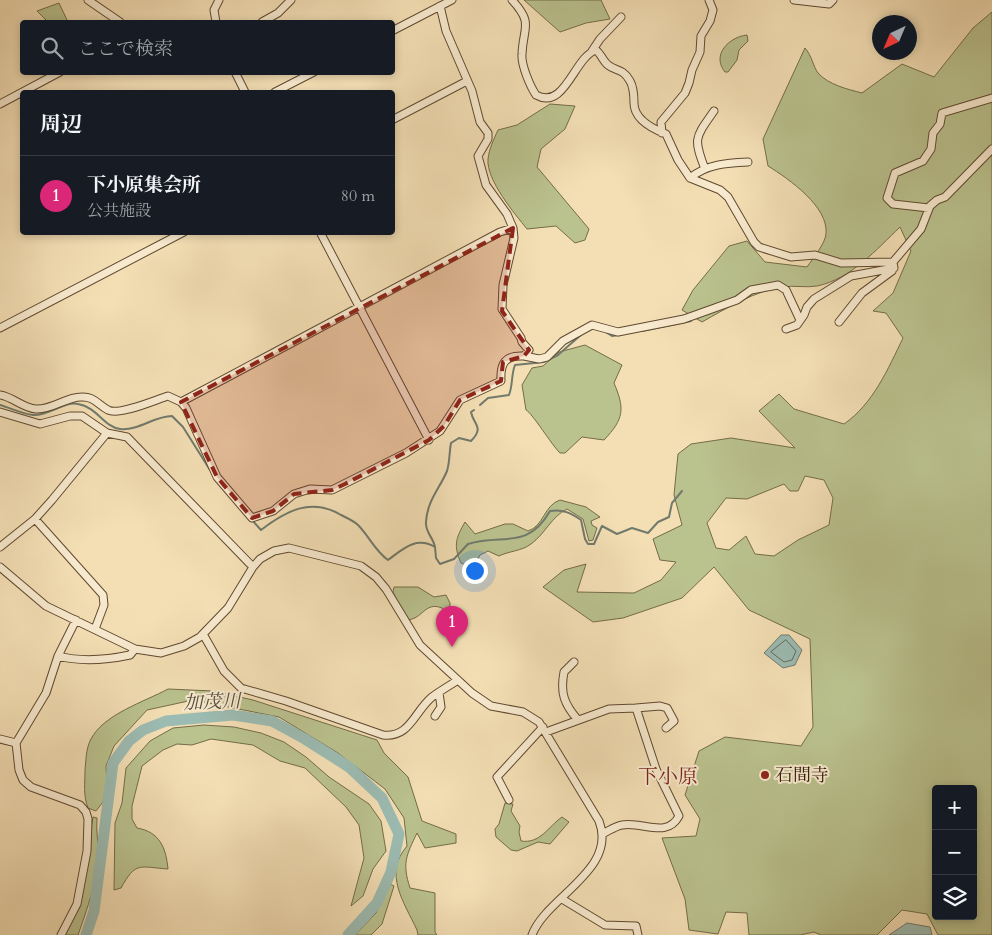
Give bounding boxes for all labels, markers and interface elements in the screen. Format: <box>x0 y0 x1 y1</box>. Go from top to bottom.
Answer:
north arrow <box>872 15 917 60</box>
search box <box>20 20 395 75</box>
icon: search <box>38 34 66 62</box>
text: ここで検索 <box>78 36 173 62</box>
text: 周辺 <box>40 110 82 139</box>
text: 下小原集会所 <box>87 172 201 198</box>
text: 1 <box>52 185 60 207</box>
text: 80 m <box>341 185 375 207</box>
text: 公共施設 <box>87 200 151 222</box>
your location <box>462 558 488 584</box>
pin: 1 <box>436 606 468 647</box>
water label: 加茂川 <box>183 688 243 716</box>
district label: 下小原 <box>638 763 698 790</box>
place label: 石間寺 <box>775 763 829 788</box>
marker: 石間寺 <box>759 769 771 781</box>
map controls <box>932 785 977 920</box>
button: + <box>932 785 977 830</box>
button: − <box>932 830 977 875</box>
button: layers <box>932 875 977 920</box>

